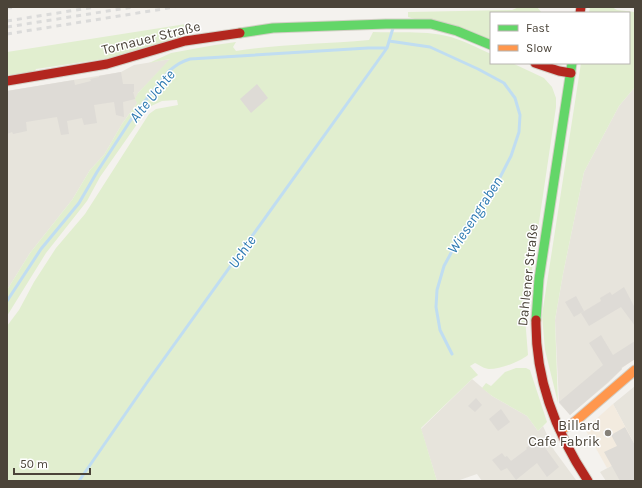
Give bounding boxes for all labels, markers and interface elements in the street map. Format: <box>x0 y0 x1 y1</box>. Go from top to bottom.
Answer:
legend <box>490 12 630 64</box>
street label: Tornauer Straße <box>100 18 202 58</box>
text: Fast <box>526 21 550 35</box>
text: Slow <box>526 41 552 55</box>
water label: Alte Uchte <box>125 66 179 126</box>
water label: Wiesengraben <box>443 173 507 257</box>
street label: Dahlener Straße <box>514 223 542 327</box>
water label: Uchte <box>224 232 260 272</box>
place label: Billard Cafe Fabrik <box>528 417 600 450</box>
marker: Billard Cafe Fabrik <box>603 428 613 438</box>
scale bar <box>14 450 90 476</box>
text: 50 m <box>20 457 48 471</box>

